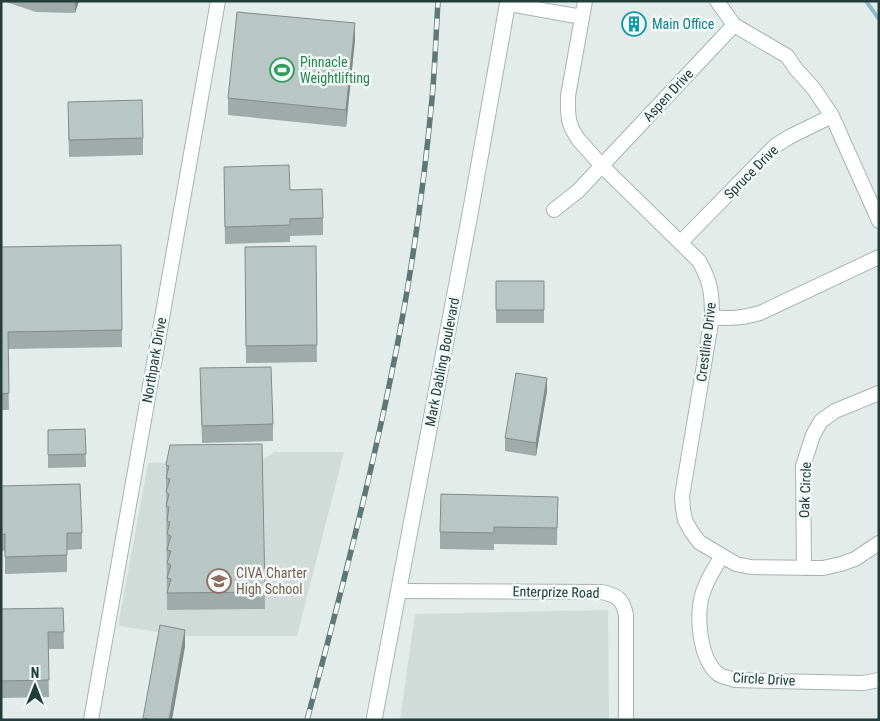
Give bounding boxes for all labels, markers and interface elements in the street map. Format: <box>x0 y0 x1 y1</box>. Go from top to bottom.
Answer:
building icon: Main Office <box>621 11 647 37</box>
place label: Main Office <box>652 16 715 32</box>
place label: Pinnacle Weightlifting <box>300 54 370 86</box>
sports icon: Pinnacle Weightlifting <box>269 57 295 83</box>
street label: Aspen Drive <box>640 65 697 125</box>
street label: Spruce Drive <box>721 142 781 202</box>
street label: Mark Dabling Boulevard <box>422 296 462 428</box>
street label: Crestline Drive <box>693 301 719 383</box>
street label: Northpark Drive <box>139 316 169 404</box>
street label: Oak Circle <box>796 461 814 518</box>
place label: CIVA Charter High School <box>236 565 307 597</box>
school or university icon: CIVA Charter High School <box>206 568 232 594</box>
street label: Enterprize Road <box>512 583 600 601</box>
north arrow <box>10 661 60 711</box>
text: N <box>31 665 39 681</box>
street label: Circle Drive <box>732 669 796 689</box>

